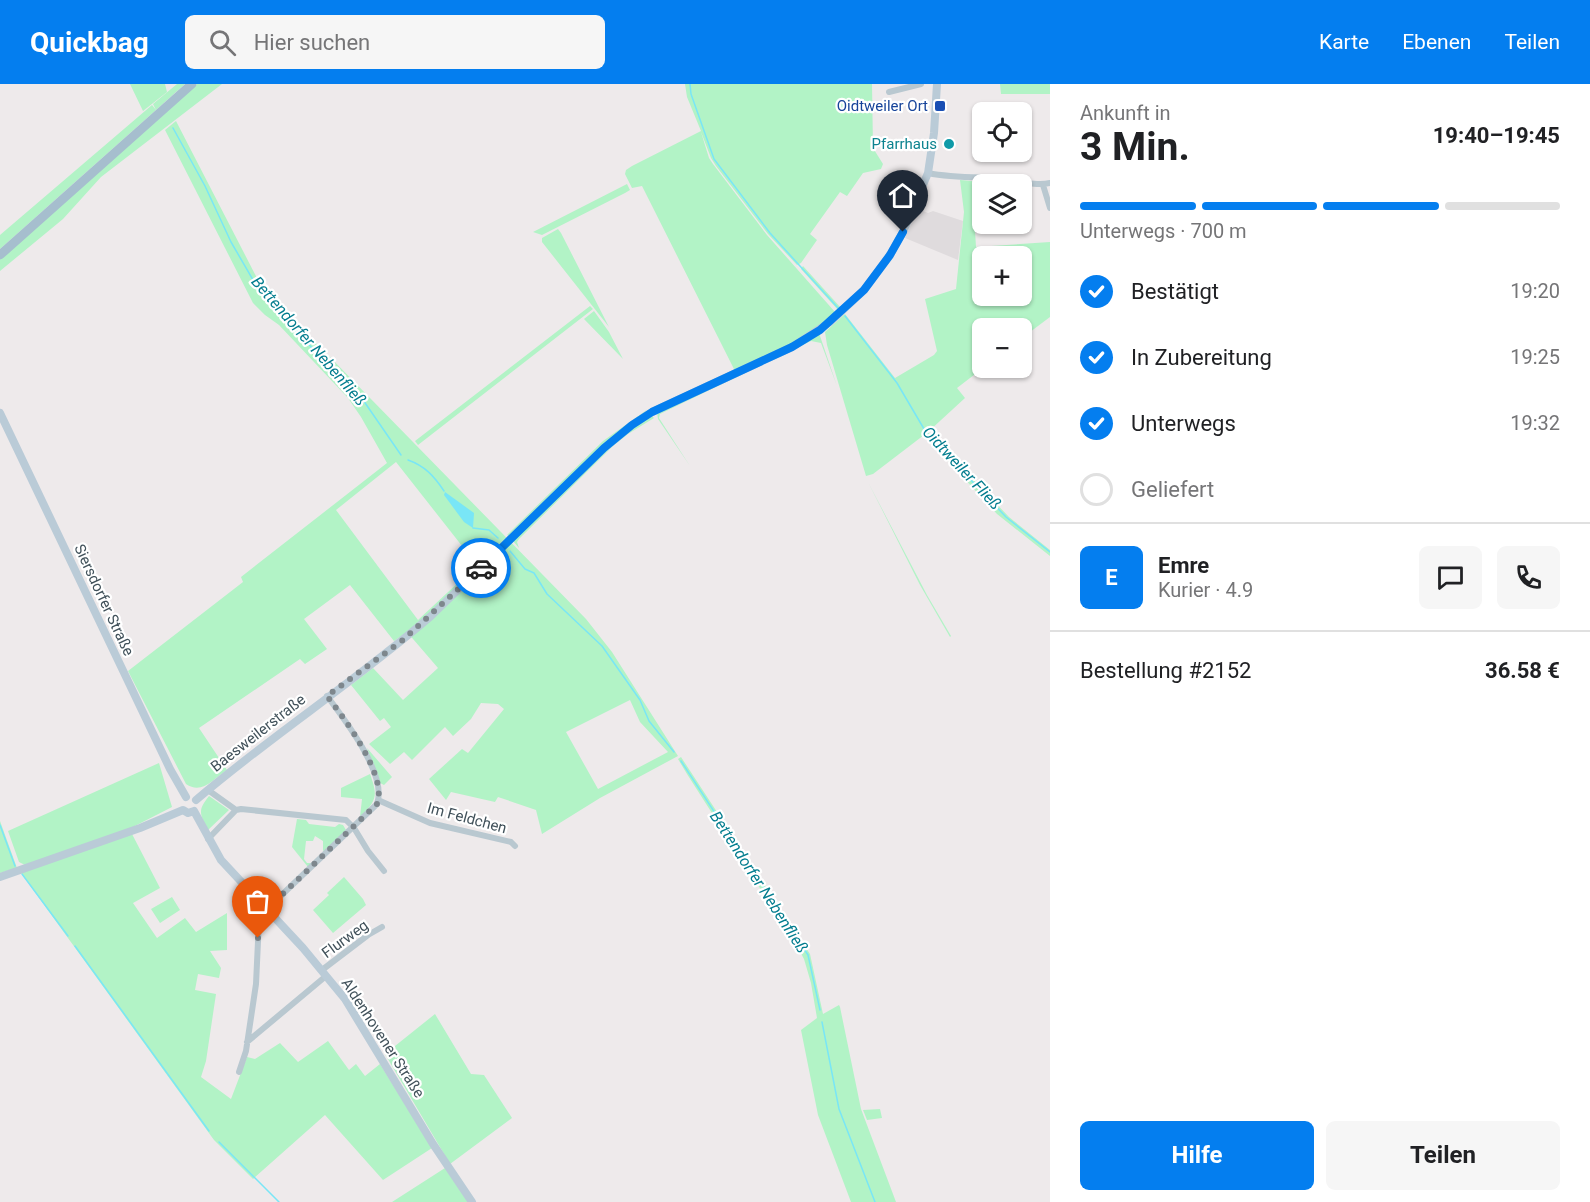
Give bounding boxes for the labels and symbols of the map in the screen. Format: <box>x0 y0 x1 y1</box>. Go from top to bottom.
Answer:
place label: Oidtweiler Ort <box>837 97 928 115</box>
marker: Oidtweiler Ort <box>933 99 947 113</box>
place label: Pfarrhaus <box>872 135 937 153</box>
marker: Pfarrhaus <box>942 137 956 151</box>
pin <box>877 170 928 232</box>
water label: Bettendorfer Nebenfließ <box>248 272 370 410</box>
water label: Oidtweiler Fließ <box>919 422 1005 514</box>
courier <box>451 538 511 598</box>
street label: Siersdorfer Straße <box>70 541 138 659</box>
street label: Baesweilerstraße <box>207 690 309 776</box>
street label: Im Feldchen <box>425 799 509 837</box>
water label: Bettendorfer Nebenfließ <box>706 808 812 956</box>
pin <box>232 876 283 938</box>
street label: Flurweg <box>318 916 372 962</box>
street label: Aldenhovener Straße <box>338 975 428 1101</box>

